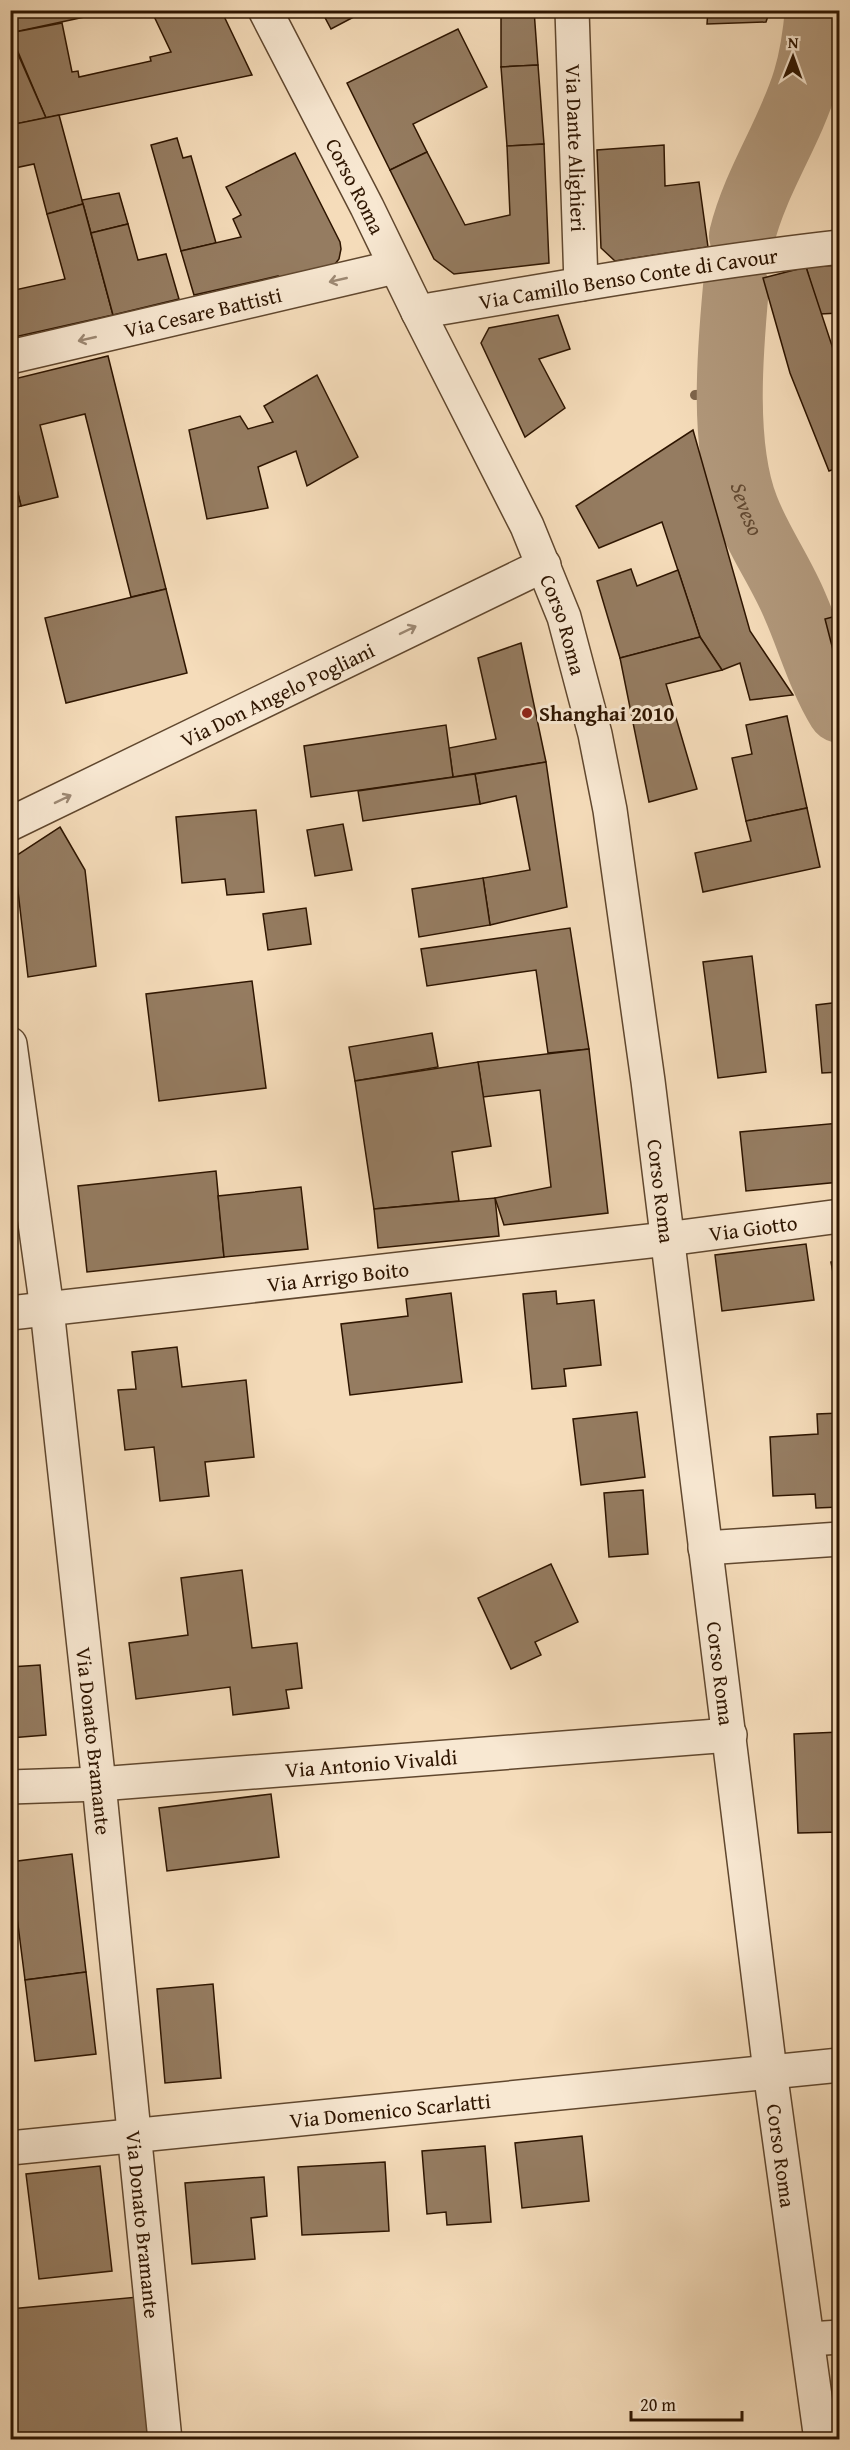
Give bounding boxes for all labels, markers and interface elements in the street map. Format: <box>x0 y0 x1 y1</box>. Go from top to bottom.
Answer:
north arrow <box>763 27 823 87</box>
text: N <box>788 30 799 54</box>
street label: Via Dante Alighieri <box>558 64 595 232</box>
street label: Corso Roma <box>318 132 393 239</box>
street label: Via Camillo Benso Conte di Cavour <box>476 239 780 317</box>
one-way arrow <box>329 275 348 287</box>
street label: Via Cesare Battisti <box>121 279 285 345</box>
one-way arrow <box>78 334 97 345</box>
water label: Seveso <box>723 479 772 541</box>
street label: Corso Roma <box>533 569 594 678</box>
one-way arrow <box>399 623 417 635</box>
street label: Via Don Angelo Pogliani <box>175 634 380 755</box>
place label: Shanghai 2010 <box>539 698 675 729</box>
marker: Shanghai 2010 <box>520 706 534 720</box>
one-way arrow <box>54 792 72 804</box>
street label: Corso Roma <box>640 1137 683 1245</box>
street label: Via Giotto <box>707 1206 799 1249</box>
street label: Via Arrigo Boito <box>265 1253 411 1299</box>
street label: Corso Roma <box>699 1620 743 1727</box>
street label: Via Donato Bramante <box>69 1645 120 1836</box>
street label: Via Antonio Vivaldi <box>284 1741 458 1785</box>
street label: Via Domenico Scarlatti <box>288 2085 492 2135</box>
street label: Corso Roma <box>759 2102 804 2209</box>
street label: Via Donato Bramante <box>118 2129 168 2320</box>
scale bar <box>631 2384 742 2422</box>
text: 20 m <box>640 2391 676 2418</box>

